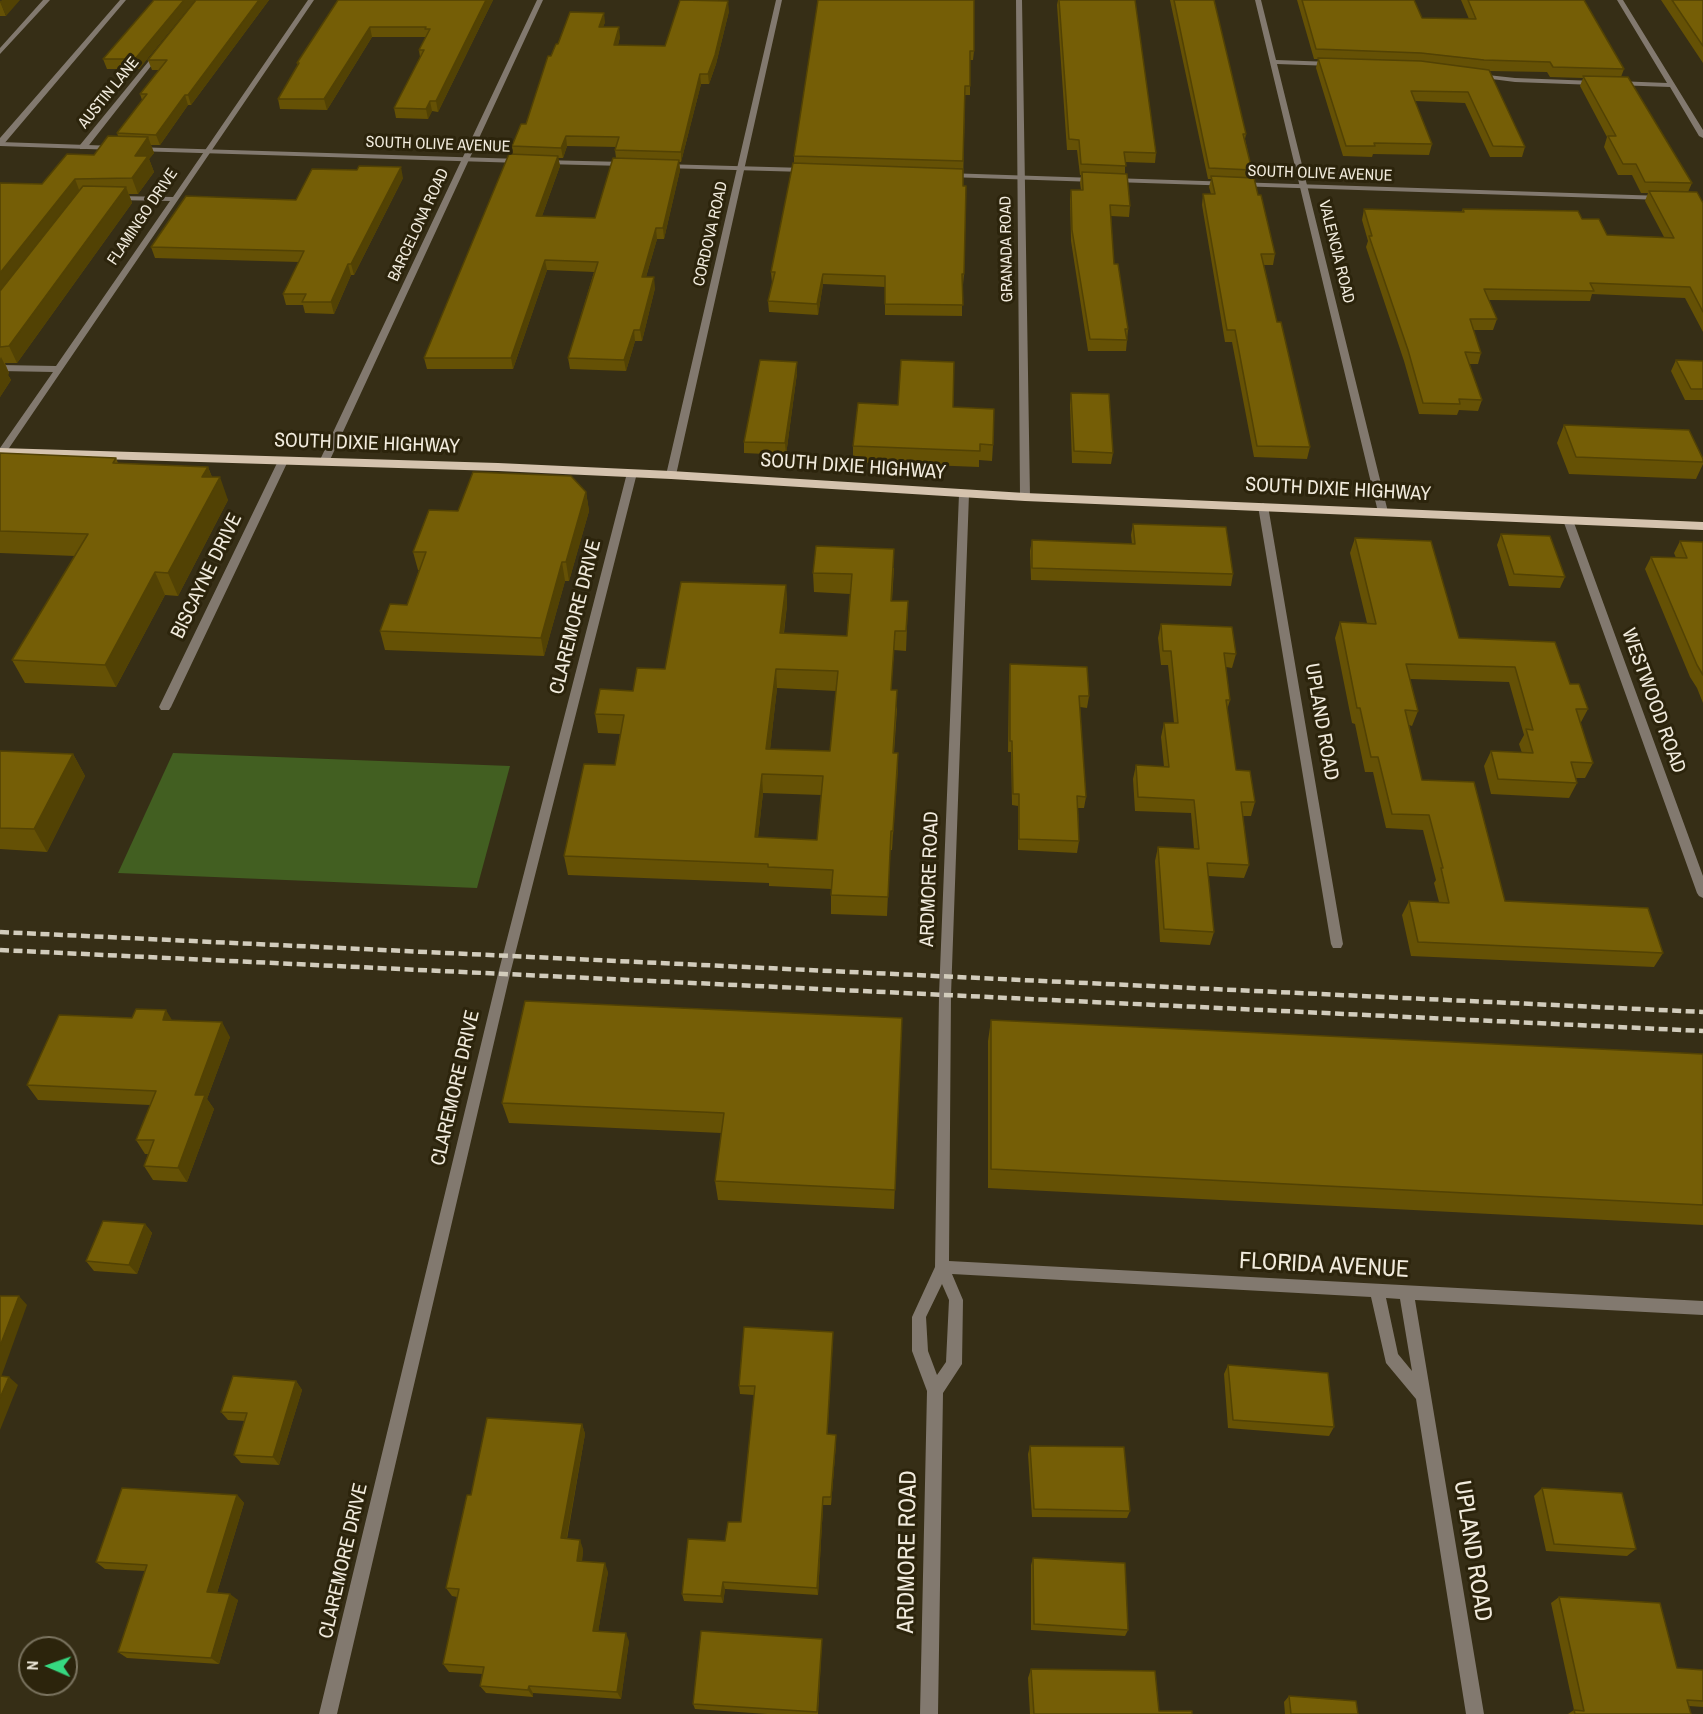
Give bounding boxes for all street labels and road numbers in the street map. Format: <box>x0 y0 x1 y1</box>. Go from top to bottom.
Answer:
street label: AUSTIN LANE <box>74 54 144 132</box>
street label: SOUTH OLIVE AVENUE <box>365 133 511 157</box>
street label: SOUTH OLIVE AVENUE <box>1247 162 1393 186</box>
street label: FLAMINGO DRIVE <box>104 165 182 269</box>
street label: BARCELONA ROAD <box>384 165 454 285</box>
street label: CORDOVA ROAD <box>690 180 732 288</box>
street label: GRANADA ROAD <box>996 196 1018 302</box>
street label: VALENCIA ROAD <box>1314 199 1358 305</box>
street label: SOUTH DIXIE HIGHWAY <box>274 429 460 459</box>
street label: SOUTH DIXIE HIGHWAY <box>759 449 947 485</box>
street label: SOUTH DIXIE HIGHWAY <box>1245 473 1431 507</box>
street label: BISCAYNE DRIVE <box>166 509 248 643</box>
street label: CLAREMORE DRIVE <box>545 537 607 697</box>
street label: WESTWOOD ROAD <box>1616 625 1690 777</box>
street label: UPLAND ROAD <box>1299 662 1343 782</box>
street label: ARDMORE ROAD <box>916 811 944 947</box>
street label: CLAREMORE DRIVE <box>426 1008 486 1168</box>
street label: FLORIDA AVENUE <box>1238 1247 1410 1285</box>
street label: ARDMORE ROAD <box>892 1470 924 1634</box>
street label: UPLAND ROAD <box>1447 1479 1497 1623</box>
street label: CLAREMORE DRIVE <box>314 1481 374 1641</box>

